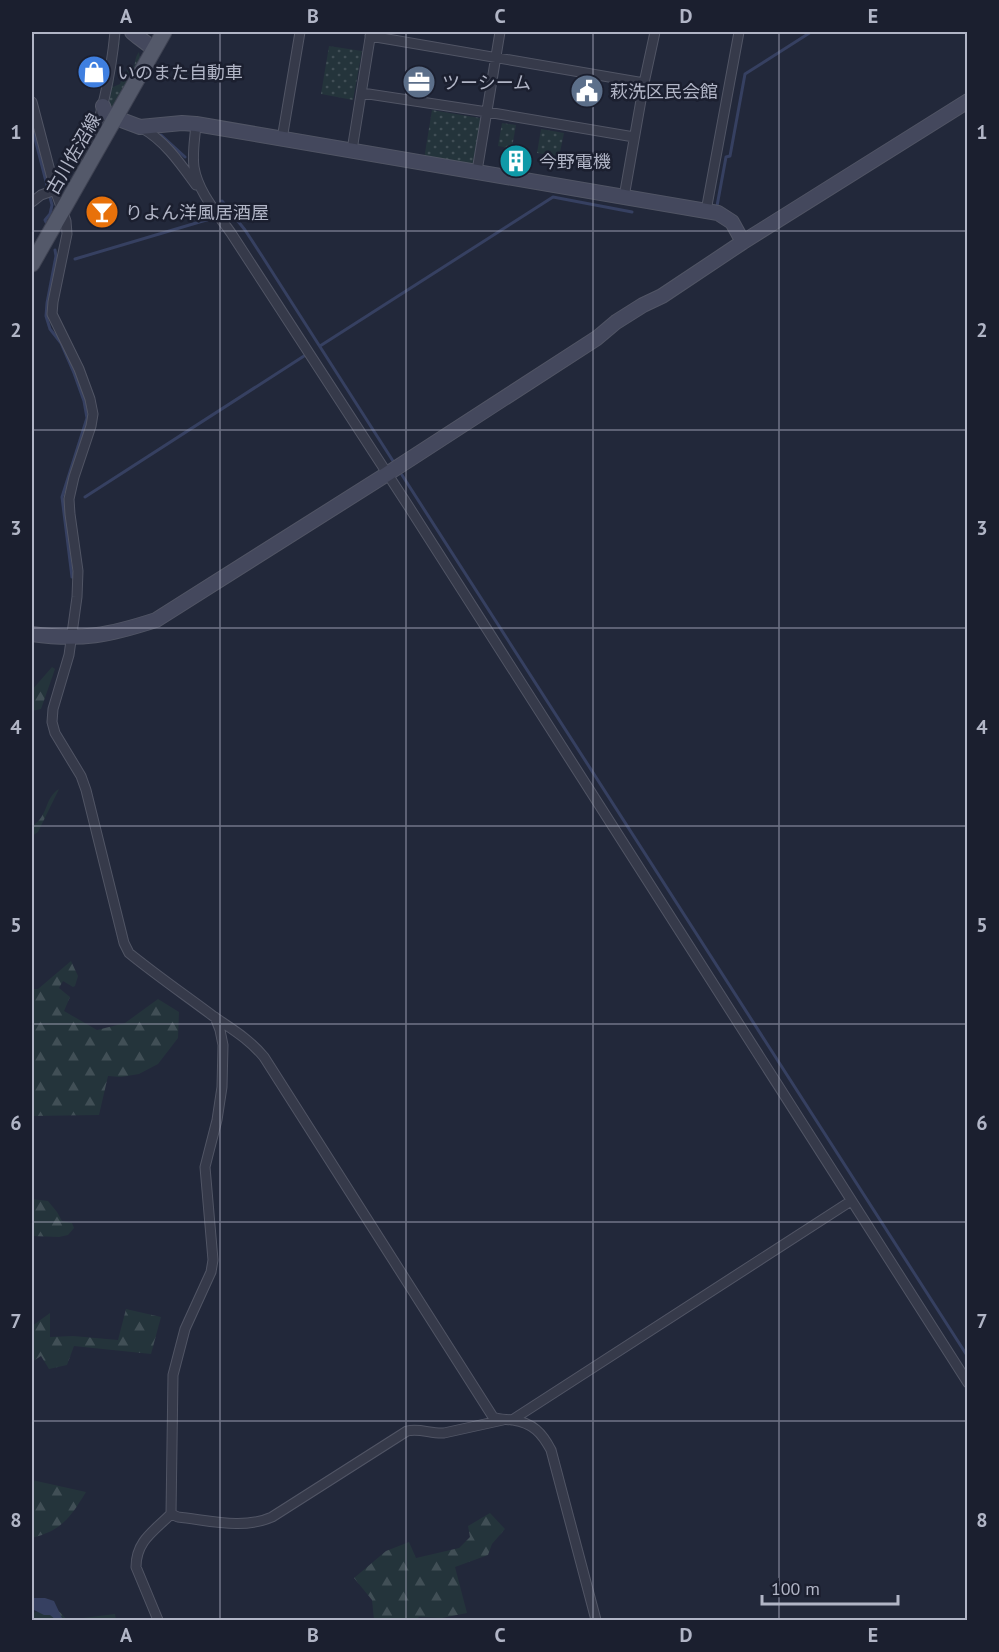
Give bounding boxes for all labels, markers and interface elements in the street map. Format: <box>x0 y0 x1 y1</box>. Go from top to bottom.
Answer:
text: A <box>120 3 133 29</box>
text: B <box>307 3 319 29</box>
text: C <box>494 3 506 29</box>
text: D <box>680 3 693 29</box>
text: E <box>868 3 878 29</box>
shop icon: いのまた自動車 <box>76 54 112 90</box>
place label: いのまた自動車 <box>117 61 243 84</box>
office icon: ツーシーム <box>401 64 437 100</box>
place label: ツーシーム <box>442 71 531 94</box>
public building icon: 萩洗区民会館 <box>569 73 605 109</box>
place label: 萩洗区民会館 <box>610 80 718 103</box>
street label: 古川佐沼線 <box>41 109 105 199</box>
text: 1 <box>10 119 22 145</box>
text: 1 <box>976 119 988 145</box>
building icon: 今野電機 <box>498 143 534 179</box>
place label: 今野電機 <box>539 150 611 173</box>
bar icon: りよん洋風居酒屋 <box>84 194 120 230</box>
place label: りよん洋風居酒屋 <box>125 201 269 224</box>
text: 2 <box>10 317 22 343</box>
text: 2 <box>976 317 988 343</box>
text: 3 <box>10 515 22 541</box>
text: 3 <box>976 515 988 541</box>
text: 4 <box>10 714 22 740</box>
text: 4 <box>976 714 988 740</box>
text: 5 <box>10 912 22 938</box>
text: 5 <box>976 912 988 938</box>
text: 6 <box>10 1110 22 1136</box>
text: 6 <box>976 1110 988 1136</box>
text: 7 <box>10 1308 22 1334</box>
text: 7 <box>976 1308 988 1334</box>
text: 8 <box>10 1507 22 1533</box>
text: 8 <box>976 1507 988 1533</box>
scale bar <box>762 1568 898 1606</box>
text: 100 m <box>771 1577 820 1600</box>
text: A <box>120 1622 133 1648</box>
text: B <box>307 1622 319 1648</box>
text: C <box>494 1622 506 1648</box>
text: D <box>680 1622 693 1648</box>
text: E <box>868 1622 878 1648</box>

